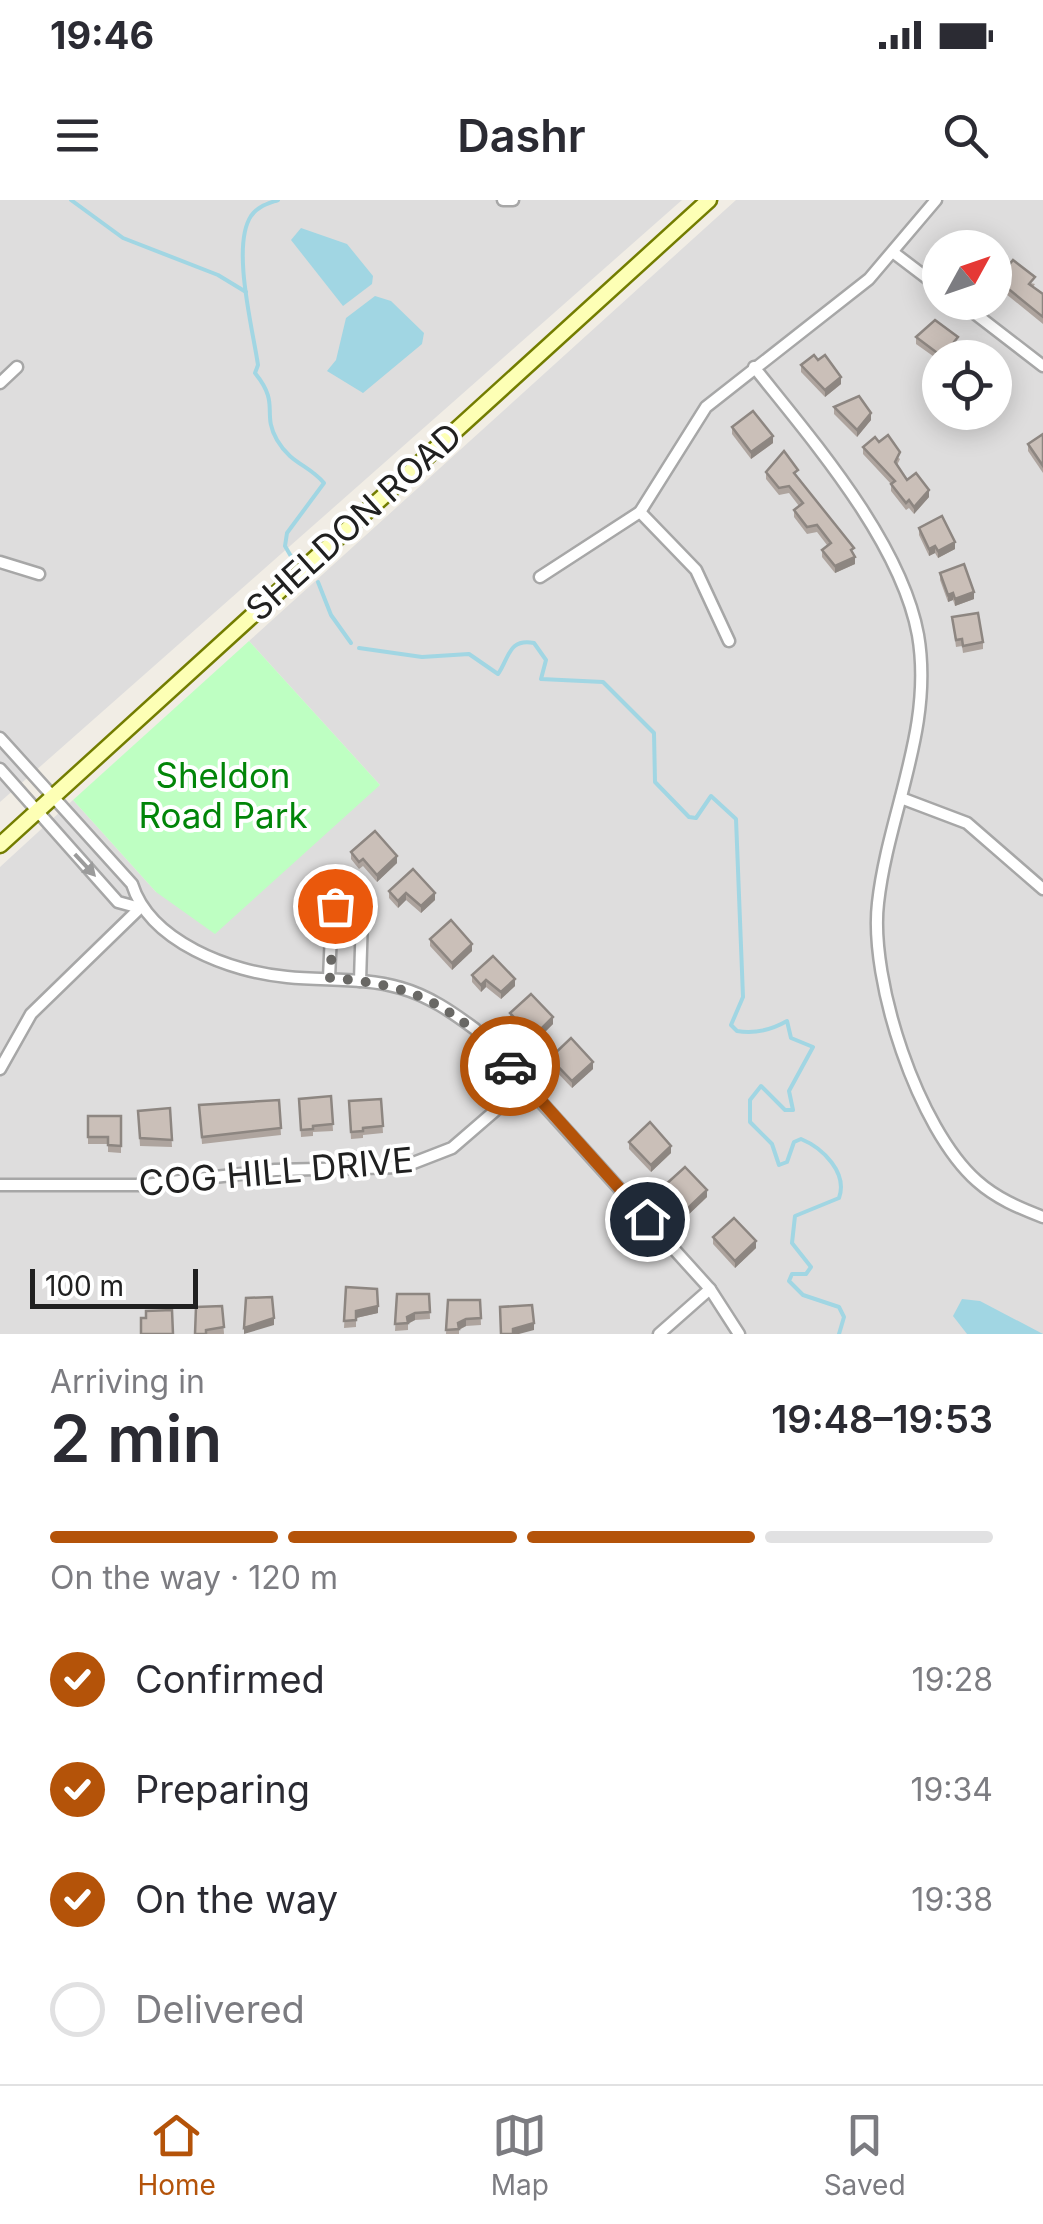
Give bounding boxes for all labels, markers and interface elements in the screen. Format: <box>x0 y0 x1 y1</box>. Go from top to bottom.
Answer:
text: 19:46 <box>50 12 154 58</box>
icon: menu <box>50 108 105 163</box>
text: Dashr <box>457 108 586 163</box>
icon: search <box>938 108 993 163</box>
north arrow <box>922 230 1012 320</box>
map controls <box>922 230 1012 430</box>
button: locate <box>922 340 1012 430</box>
street label: SHELDON ROAD <box>237 414 470 629</box>
park label: Sheldon Road Park <box>138 754 308 836</box>
one-way arrow <box>73 853 96 877</box>
pin <box>293 864 378 949</box>
icon: bag <box>308 879 363 934</box>
courier <box>460 1016 560 1116</box>
icon: car <box>483 1039 538 1094</box>
street label: COG HILL DRIVE <box>137 1138 415 1204</box>
pin <box>605 1177 690 1262</box>
icon: home <box>620 1192 675 1247</box>
scale bar <box>30 1264 198 1308</box>
text: 100 m <box>45 1269 124 1303</box>
text: Arriving in <box>50 1362 205 1401</box>
text: 19:48–19:53 <box>771 1396 993 1442</box>
text: 2 min <box>50 1399 222 1478</box>
text: On the way · 120 m <box>50 1558 338 1597</box>
icon: check <box>50 1652 105 1707</box>
text: Confirmed <box>135 1656 325 1702</box>
text: 19:28 <box>912 1660 993 1699</box>
icon: check <box>50 1762 105 1817</box>
text: Preparing <box>135 1766 310 1812</box>
text: 19:34 <box>910 1770 993 1809</box>
icon: check <box>50 1872 105 1927</box>
text: On the way <box>135 1876 338 1922</box>
text: 19:38 <box>911 1880 993 1919</box>
text: Delivered <box>135 1986 305 2032</box>
tab: Home <box>137 2108 216 2202</box>
tab: Map <box>491 2108 549 2202</box>
tab: Saved <box>824 2108 906 2202</box>

